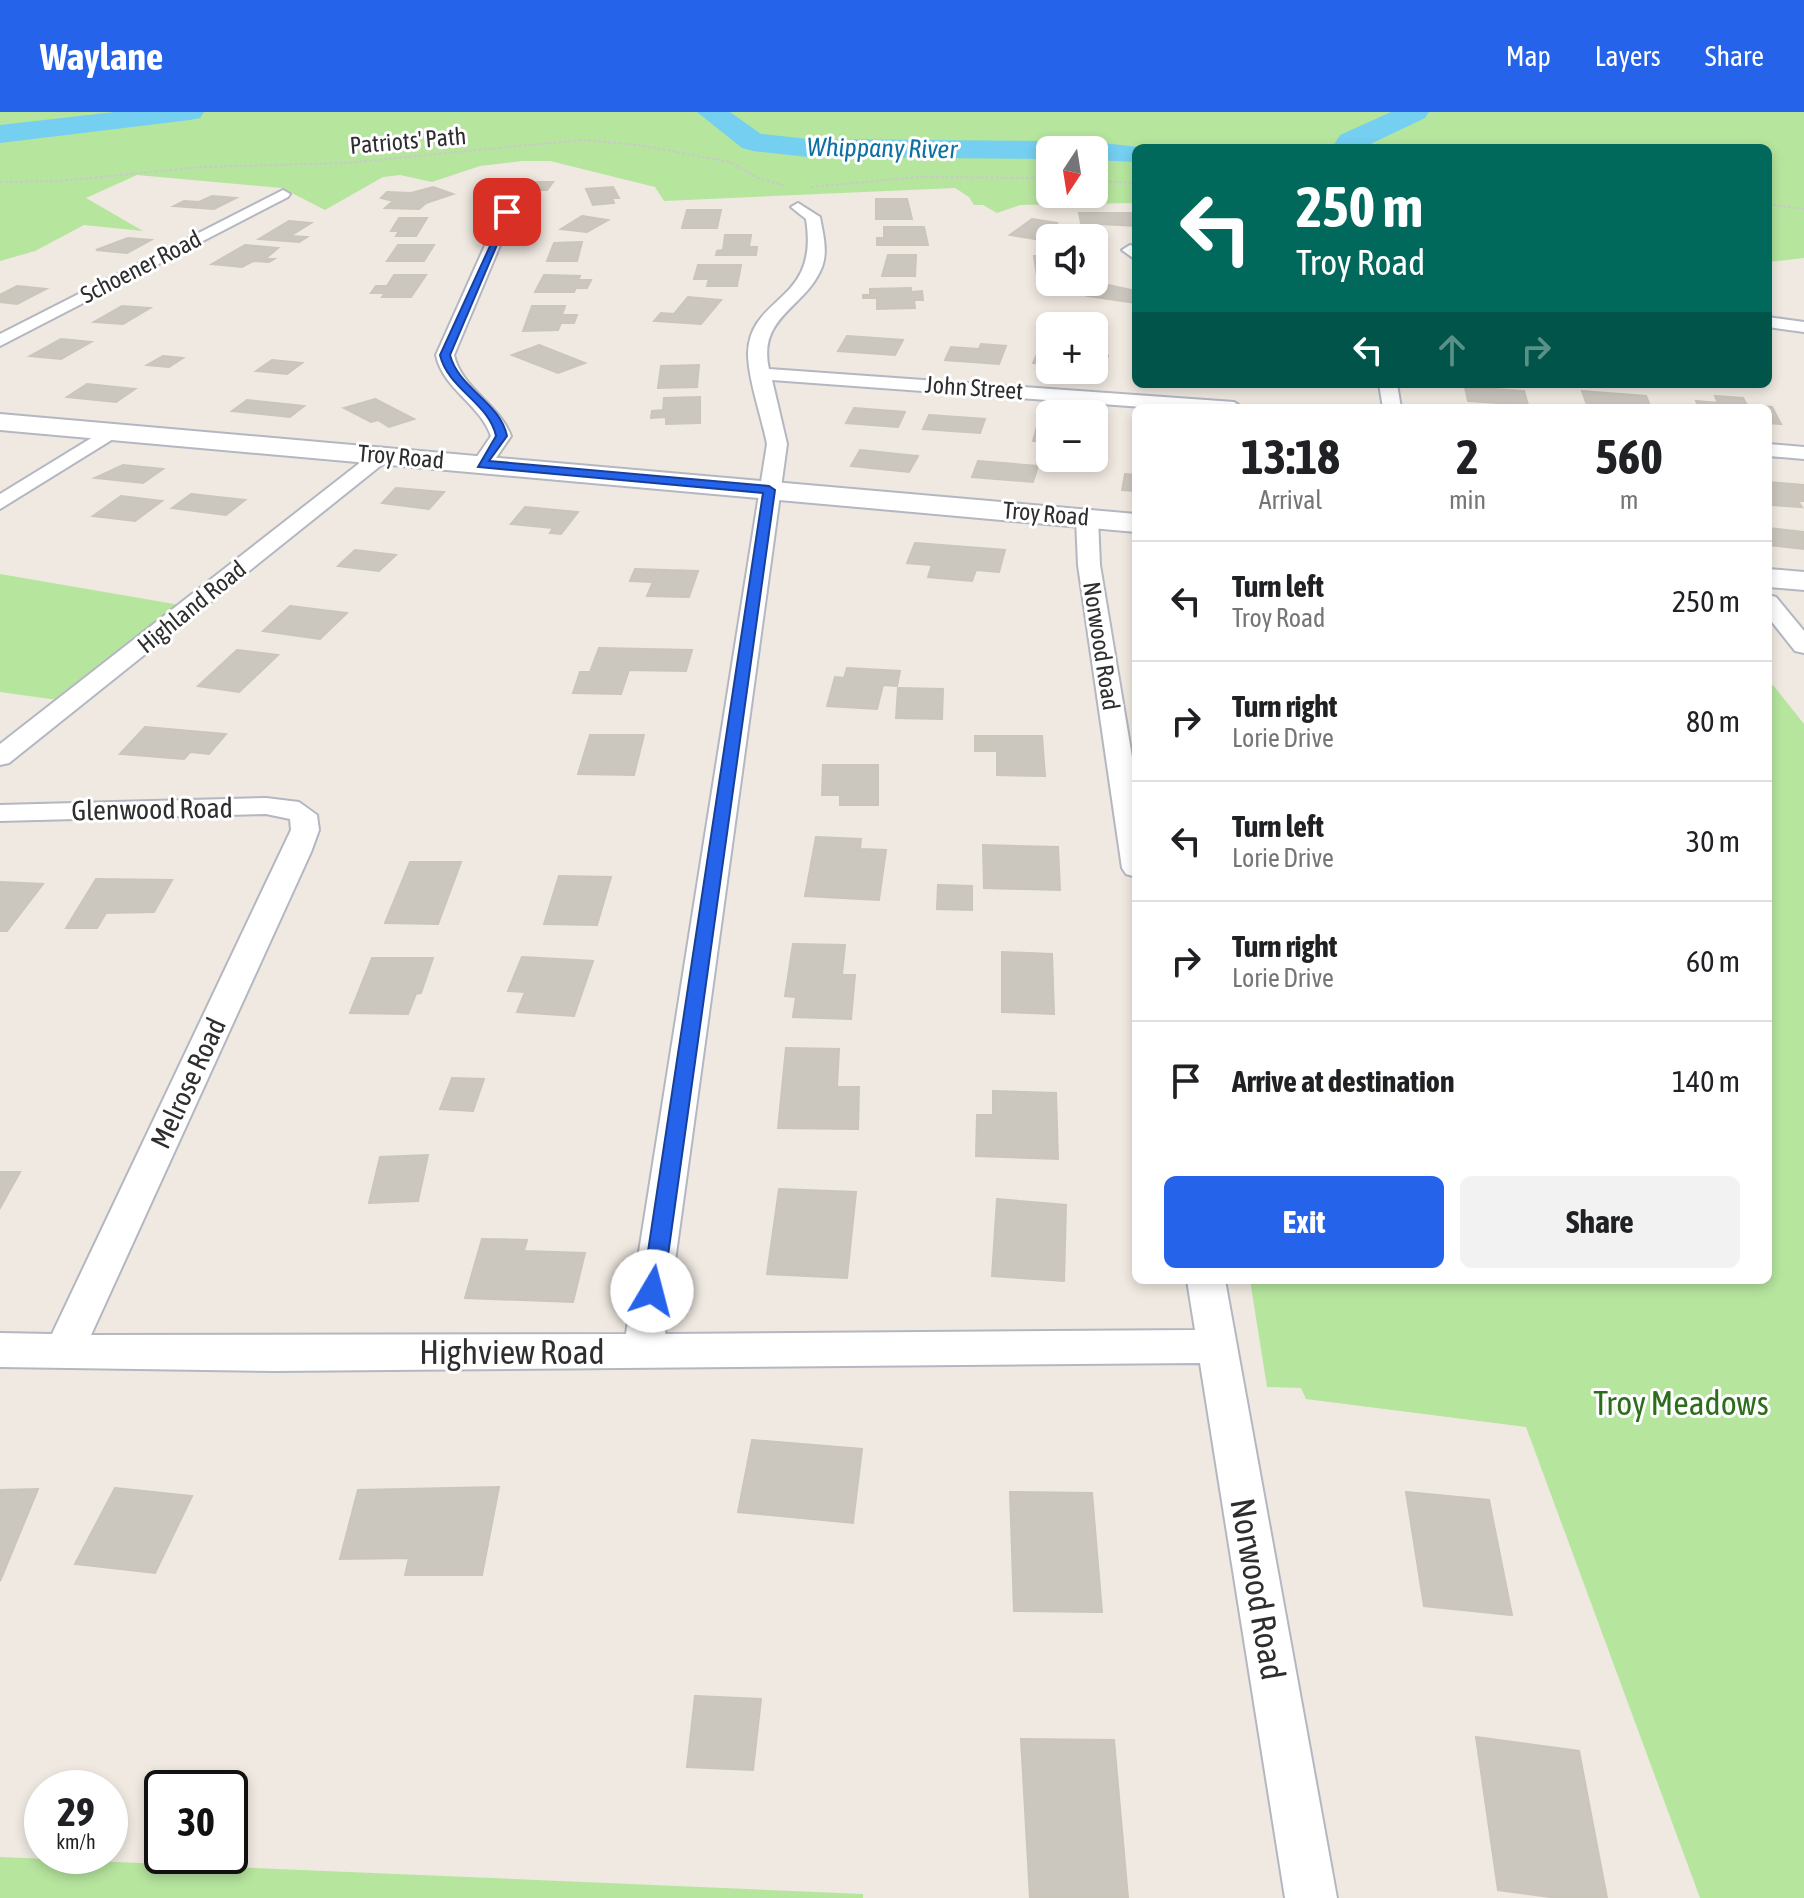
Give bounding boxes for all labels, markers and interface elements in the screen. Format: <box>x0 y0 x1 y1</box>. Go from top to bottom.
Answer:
text: Waylane <box>40 35 163 78</box>
text: Map <box>1506 40 1551 72</box>
text: Layers <box>1595 40 1661 72</box>
text: Share <box>1705 40 1764 72</box>
street label: Patriots' Path <box>349 122 467 159</box>
water label: Whippany River <box>807 132 959 164</box>
north arrow <box>1036 136 1108 208</box>
map controls <box>1036 136 1108 472</box>
text: 250 m <box>1296 175 1423 239</box>
icon: left <box>1164 176 1268 280</box>
pin <box>473 178 541 246</box>
icon: arrive <box>485 190 529 234</box>
button: sound <box>1036 224 1108 296</box>
street label: Schoener Road <box>76 225 205 308</box>
text: Troy Road <box>1296 241 1425 283</box>
button: + <box>1036 312 1108 384</box>
icon: left <box>1346 328 1390 372</box>
icon: ahead <box>1430 328 1474 372</box>
icon: right <box>1514 328 1558 372</box>
street label: John Street <box>924 371 1024 404</box>
button: − <box>1036 400 1108 472</box>
text: 13:18 <box>1241 429 1340 484</box>
text: 2 <box>1456 429 1479 484</box>
text: 560 <box>1595 429 1663 484</box>
street label: Troy Road <box>357 439 445 474</box>
text: Arrival <box>1259 485 1322 515</box>
text: min <box>1449 485 1486 515</box>
text: m <box>1620 485 1638 515</box>
street label: Troy Road <box>1002 496 1090 531</box>
street label: Highland Road <box>132 555 251 658</box>
text: Turn left <box>1232 569 1324 603</box>
icon: left <box>1164 579 1208 623</box>
street label: Norwood Road <box>1078 580 1125 712</box>
text: 250 m <box>1672 584 1740 618</box>
text: Troy Road <box>1232 603 1325 633</box>
text: Turn right <box>1232 689 1338 723</box>
icon: right <box>1164 699 1208 743</box>
text: 80 m <box>1686 704 1740 738</box>
text: Lorie Drive <box>1232 723 1334 753</box>
street label: Glenwood Road <box>71 792 233 826</box>
text: Turn left <box>1232 809 1324 843</box>
icon: left <box>1164 819 1208 863</box>
text: 30 m <box>1686 824 1740 858</box>
text: Lorie Drive <box>1232 843 1334 873</box>
text: Turn right <box>1232 929 1338 963</box>
icon: right <box>1164 939 1208 983</box>
text: 60 m <box>1686 944 1740 978</box>
text: Lorie Drive <box>1232 963 1334 993</box>
street label: Melrose Road <box>144 1013 232 1153</box>
icon: arrive <box>1164 1059 1208 1103</box>
text: Arrive at destination <box>1232 1064 1454 1098</box>
text: 140 m <box>1672 1064 1740 1098</box>
button: Exit <box>1164 1176 1444 1268</box>
button: Share <box>1460 1176 1740 1268</box>
position arrow <box>610 1249 694 1333</box>
street label: Highview Road <box>419 1332 605 1371</box>
park label: Troy Meadows <box>1593 1383 1769 1422</box>
street label: Norwood Road <box>1223 1495 1294 1683</box>
speed limit sign: 30 <box>144 1770 248 1874</box>
text: 29 <box>57 1789 95 1834</box>
text: km/h <box>56 1830 96 1853</box>

